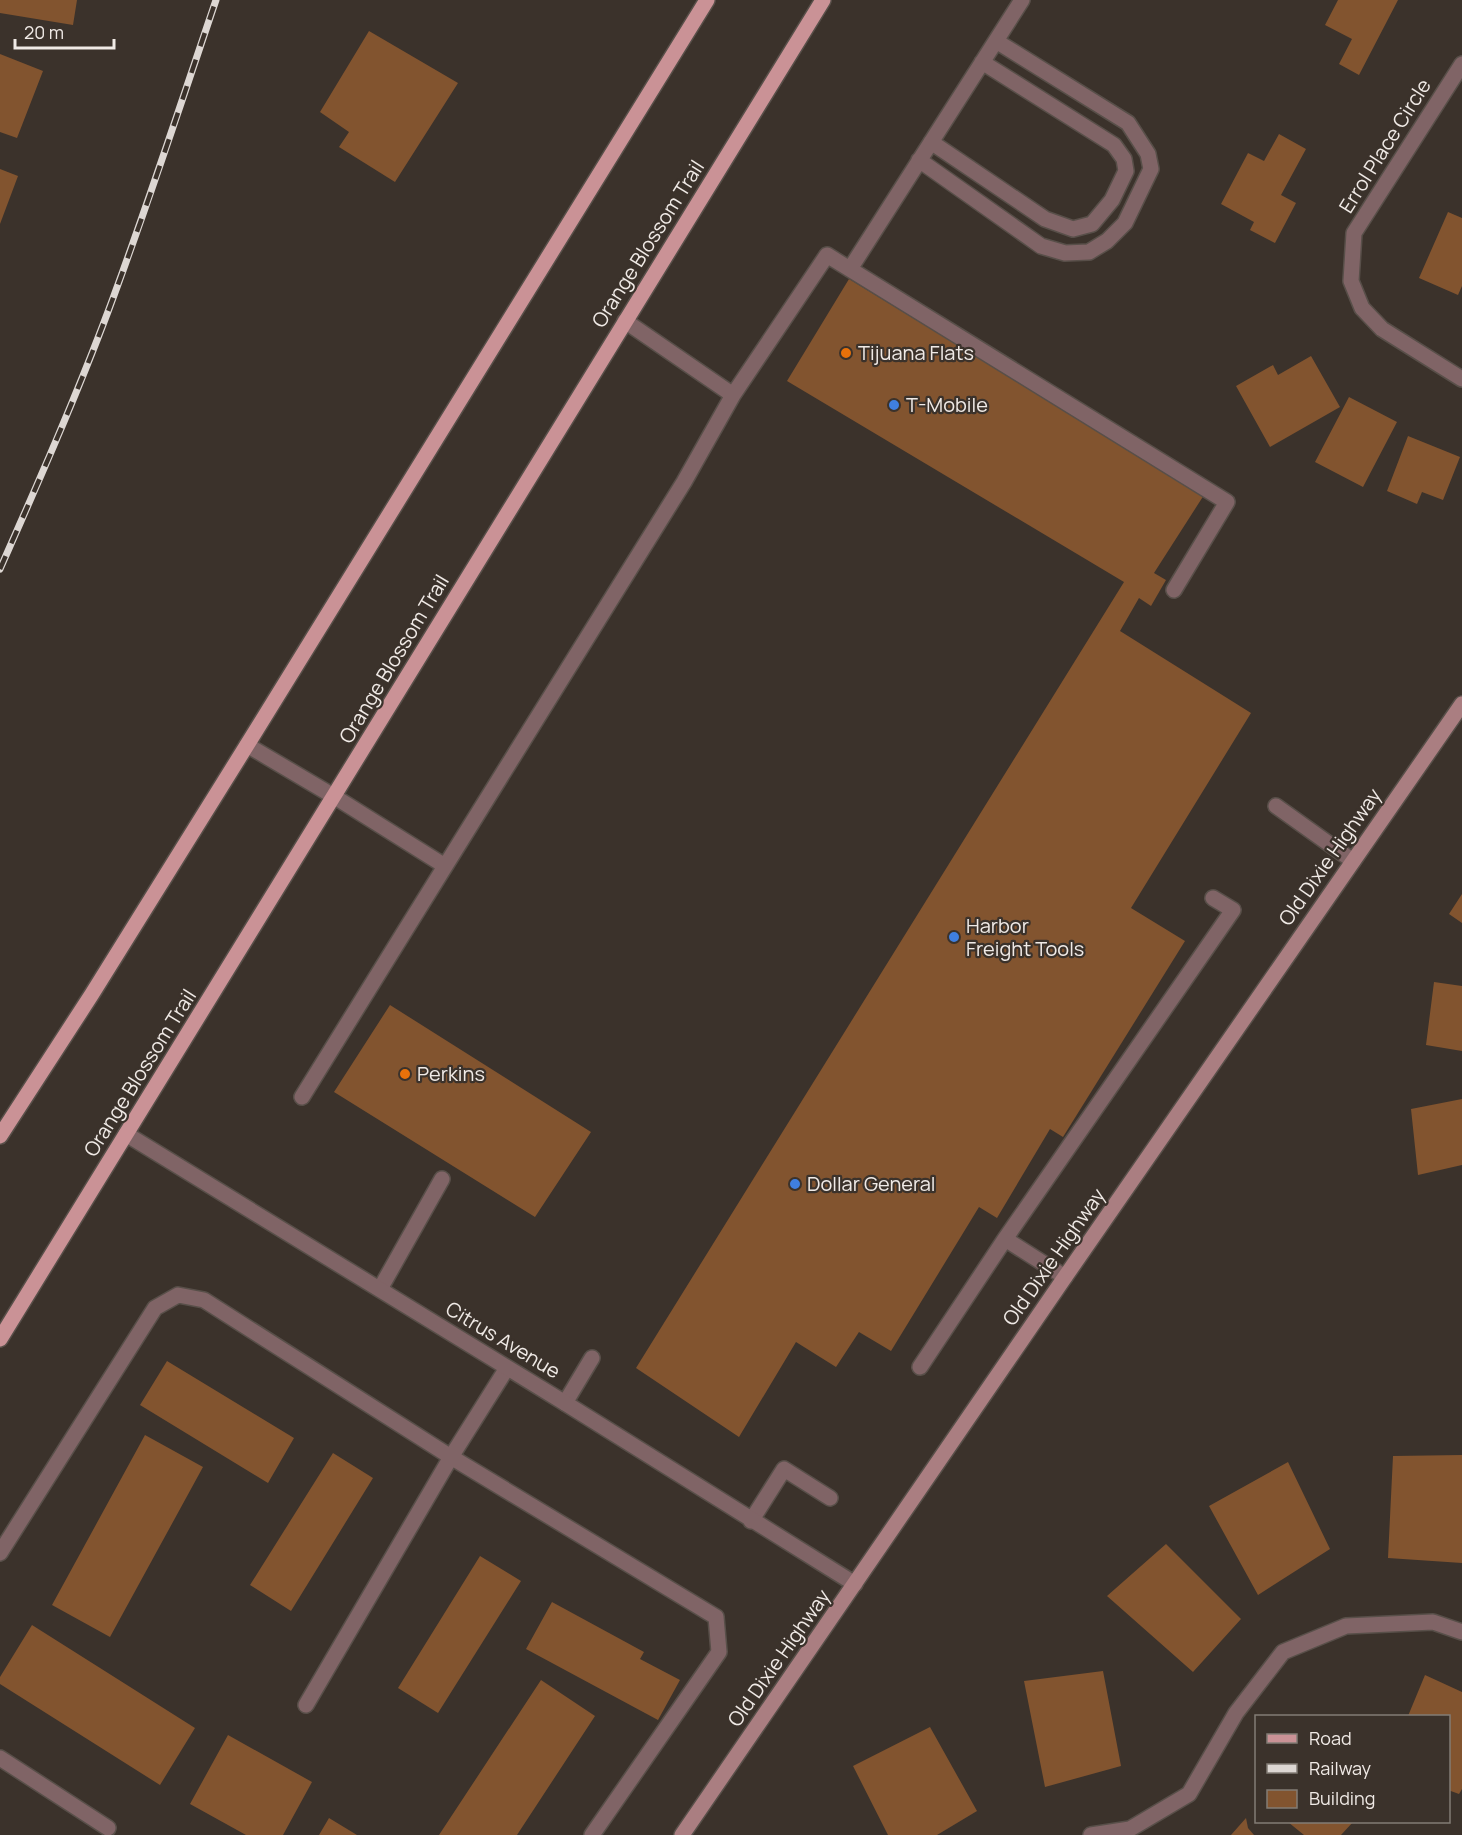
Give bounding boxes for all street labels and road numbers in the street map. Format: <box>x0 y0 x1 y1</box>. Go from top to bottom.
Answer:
street label: Errol Place Circle <box>1332 73 1437 218</box>
street label: Orange Blossom Trail <box>585 155 710 332</box>
street label: Orange Blossom Trail <box>332 569 455 748</box>
street label: Old Dixie Highway <box>1272 782 1387 931</box>
street label: Orange Blossom Trail <box>77 984 202 1161</box>
street label: Old Dixie Highway <box>996 1182 1111 1331</box>
street label: Citrus Avenue <box>441 1295 566 1384</box>
street label: Old Dixie Highway <box>721 1583 836 1732</box>

